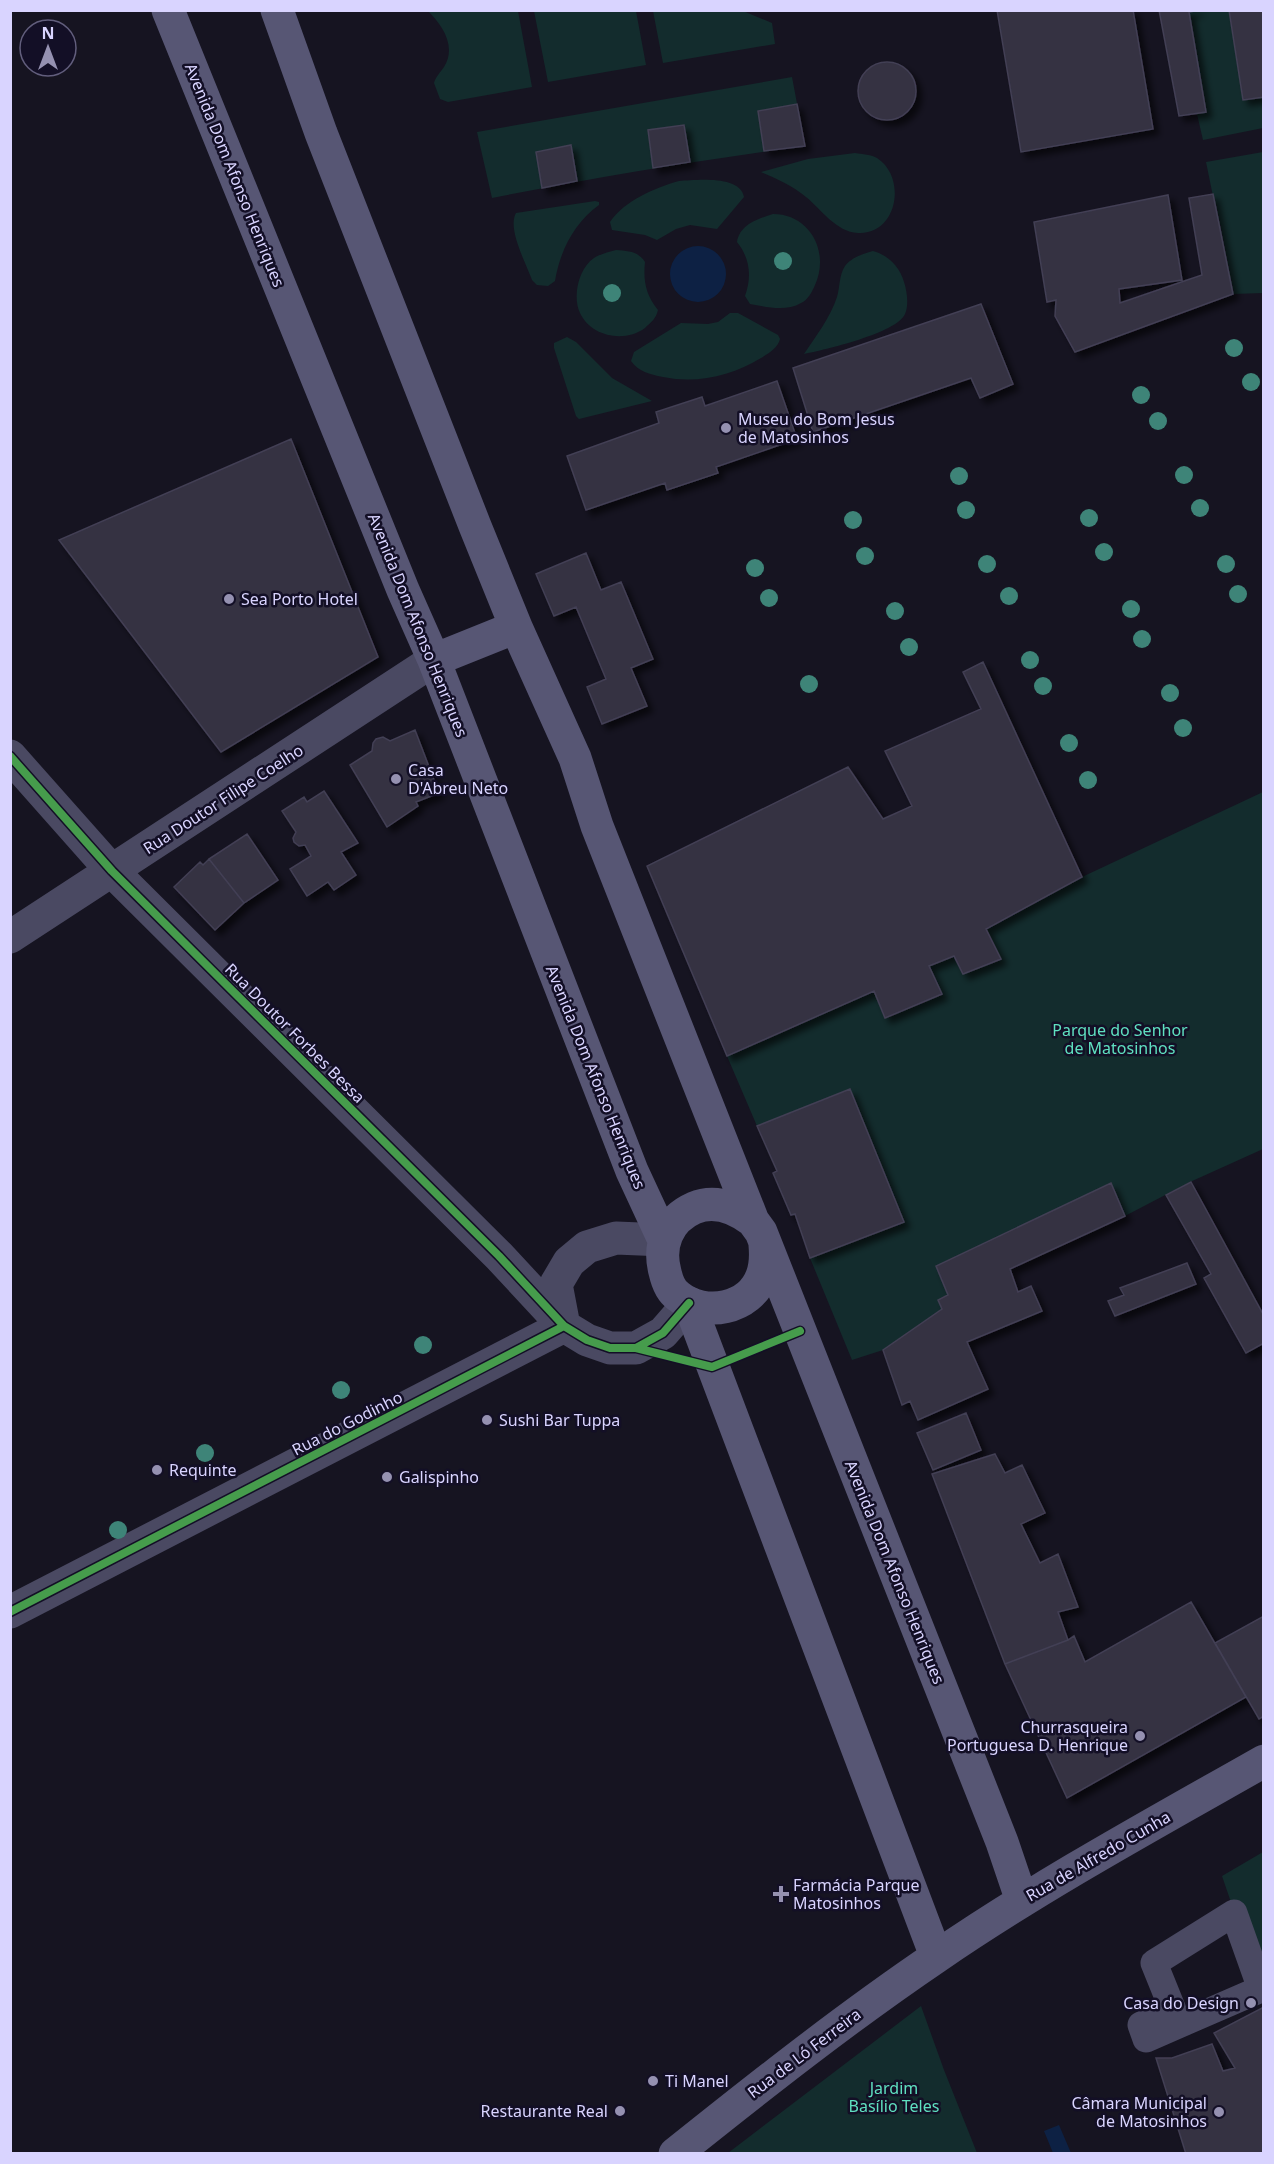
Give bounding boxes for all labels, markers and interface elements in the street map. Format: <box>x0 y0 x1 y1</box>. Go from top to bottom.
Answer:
north arrow <box>18 18 78 78</box>
text: N <box>41 22 55 44</box>
street label: Avenida Dom Afonso Henriques <box>180 60 290 290</box>
place label: Museu do Bom Jesus de Matosinhos <box>738 408 895 448</box>
marker: Museu do Bom Jesus de Matosinhos <box>719 421 733 435</box>
street label: Avenida Dom Afonso Henriques <box>363 510 473 740</box>
place label: Sea Porto Hotel <box>241 588 358 610</box>
marker: Sea Porto Hotel <box>222 592 236 606</box>
street label: Rua Doutor Filipe Coelho <box>139 739 307 859</box>
place label: Casa D'Abreu Neto <box>408 759 508 799</box>
marker: Casa D'Abreu Neto <box>389 772 403 786</box>
street label: Rua Doutor Forbes Bessa <box>220 958 370 1108</box>
street label: Avenida Dom Afonso Henriques <box>541 962 651 1192</box>
park label: Parque do Senhor de Matosinhos <box>1052 1019 1188 1059</box>
street label: Rua do Godinho <box>288 1386 406 1460</box>
place label: Sushi Bar Tuppa <box>499 1409 620 1431</box>
marker: Sushi Bar Tuppa <box>480 1413 494 1427</box>
street label: Avenida Dom Afonso Henriques <box>840 1457 950 1687</box>
place label: Requinte <box>169 1459 237 1481</box>
marker: Requinte <box>150 1463 164 1477</box>
place label: Galispinho <box>399 1466 479 1488</box>
marker: Galispinho <box>380 1470 394 1484</box>
place label: Churrasqueira Portuguesa D. Henrique <box>947 1716 1128 1756</box>
marker: Churrasqueira Portuguesa D. Henrique <box>1133 1729 1147 1743</box>
street label: Rua de Alfredo Cunha <box>1022 1806 1174 1906</box>
place label: Farmácia Parque Matosinhos <box>793 1874 919 1914</box>
marker: Farmácia Parque Matosinhos <box>774 1887 788 1901</box>
place label: Casa do Design <box>1123 1992 1239 2014</box>
marker: Casa do Design <box>1244 1996 1258 2010</box>
street label: Rua de Ló Ferreira <box>743 2003 865 2103</box>
place label: Ti Manel <box>665 2070 729 2092</box>
marker: Ti Manel <box>646 2074 660 2088</box>
park label: Jardim Basílio Teles <box>849 2077 939 2117</box>
place label: Câmara Municipal de Matosinhos <box>1071 2092 1207 2132</box>
place label: Restaurante Real <box>481 2100 608 2122</box>
marker: Restaurante Real <box>613 2104 627 2118</box>
marker: Câmara Municipal de Matosinhos <box>1212 2105 1226 2119</box>

